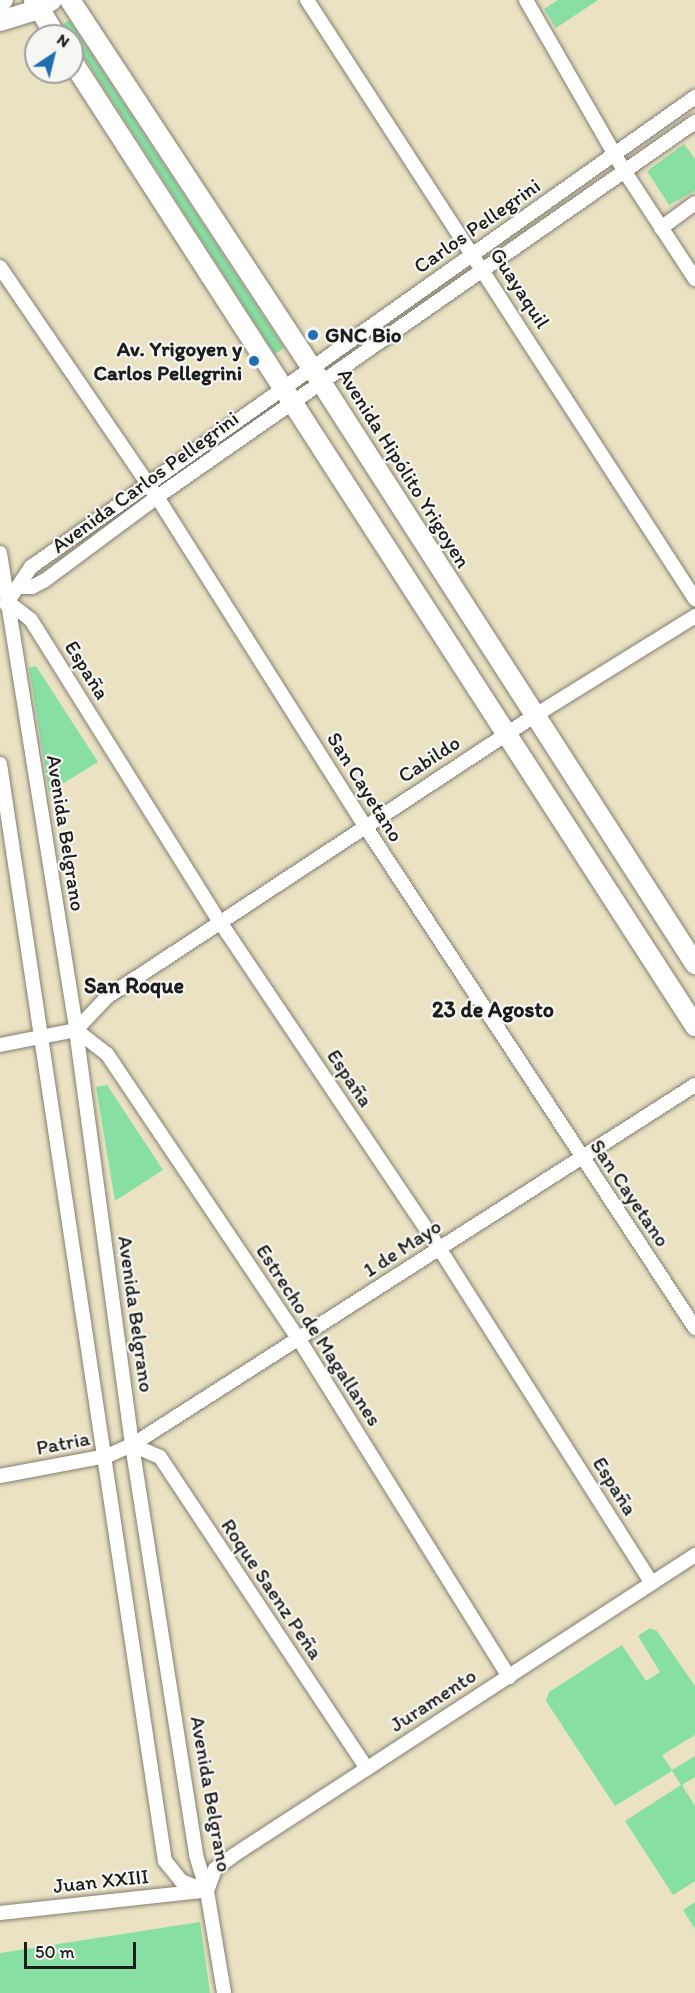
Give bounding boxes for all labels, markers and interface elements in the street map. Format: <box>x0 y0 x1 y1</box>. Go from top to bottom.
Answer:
north arrow <box>24 24 84 84</box>
text: N <box>54 30 73 51</box>
street label: Carlos Pellegrini <box>409 173 545 279</box>
street label: Guayaquil <box>485 243 555 333</box>
place label: GNC Bio <box>325 322 402 348</box>
marker: GNC Bio <box>306 328 320 342</box>
place label: Av. Yrigoyen y Carlos Pellegrini <box>94 336 242 386</box>
marker: Av. Yrigoyen y Carlos Pellegrini <box>247 354 261 368</box>
street label: Avenida Hipólito Yrigoyen <box>332 363 476 573</box>
street label: Avenida Carlos Pellegrini <box>47 406 243 558</box>
street label: España <box>59 636 115 704</box>
street label: San Cayetano <box>321 727 409 847</box>
street label: Cabildo <box>393 730 465 788</box>
street label: Avenida Belgrano <box>41 753 91 913</box>
district label: San Roque <box>84 973 184 999</box>
district label: 23 de Agosto <box>432 997 554 1023</box>
street label: España <box>322 1044 378 1112</box>
street label: San Cayetano <box>585 1134 675 1252</box>
street label: 1 de Mayo <box>358 1213 446 1283</box>
street label: Avenida Belgrano <box>113 1234 159 1394</box>
street label: Estrecho de Magallanes <box>251 1239 387 1431</box>
street label: Patria <box>34 1425 92 1461</box>
street label: España <box>587 1452 643 1520</box>
street label: Roque Saenz Peña <box>216 1514 328 1664</box>
street label: Juramento <box>385 1663 481 1737</box>
street label: Avenida Belgrano <box>185 1714 237 1874</box>
street label: Juan XXIII <box>52 1863 150 1899</box>
scale bar <box>27 1930 140 1968</box>
text: 50 m <box>35 1941 75 1963</box>

